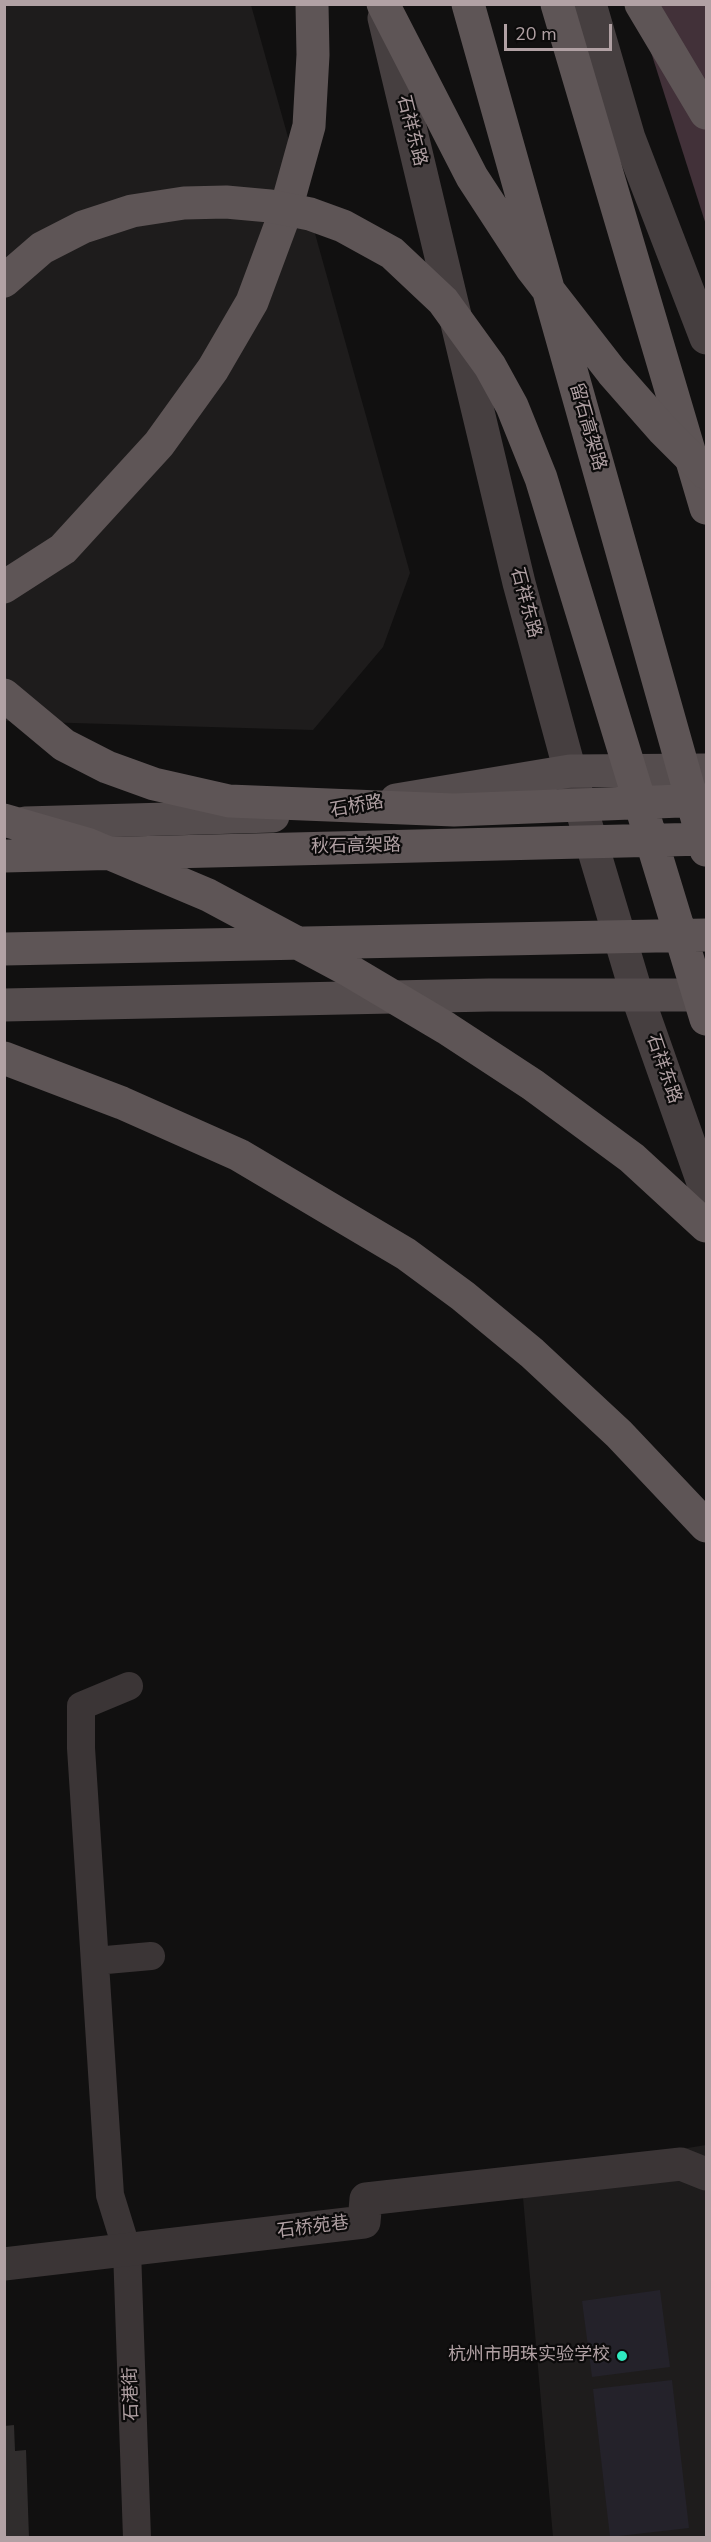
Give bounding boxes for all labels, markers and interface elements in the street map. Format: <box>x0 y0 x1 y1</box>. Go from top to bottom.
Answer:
scale bar <box>507 12 615 50</box>
text: 20 m <box>515 22 557 46</box>
street label: 石祥东路 <box>392 93 430 169</box>
street label: 留石高架路 <box>564 381 610 473</box>
street label: 石祥东路 <box>505 565 545 641</box>
street label: 石桥路 <box>329 792 385 822</box>
street label: 秋石高架路 <box>311 835 401 859</box>
street label: 石祥东路 <box>641 1031 685 1107</box>
street label: 石桥苑巷 <box>276 2213 350 2243</box>
place label: 杭州市明珠实验学校 <box>448 2345 610 2367</box>
marker: 杭州市明珠实验学校 <box>615 2349 629 2363</box>
street label: 石港街 <box>120 2367 144 2421</box>

